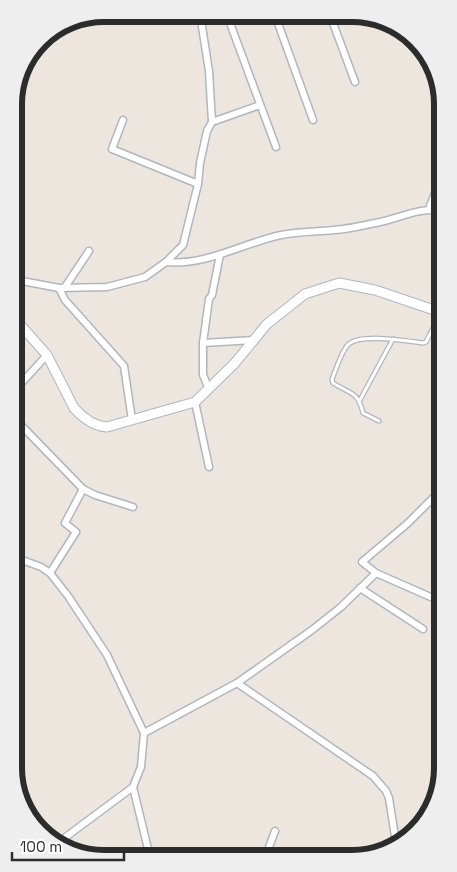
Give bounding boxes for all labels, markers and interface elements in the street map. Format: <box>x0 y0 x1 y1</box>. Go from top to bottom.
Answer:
scale bar <box>12 830 125 862</box>
text: 100 m <box>20 837 62 856</box>

